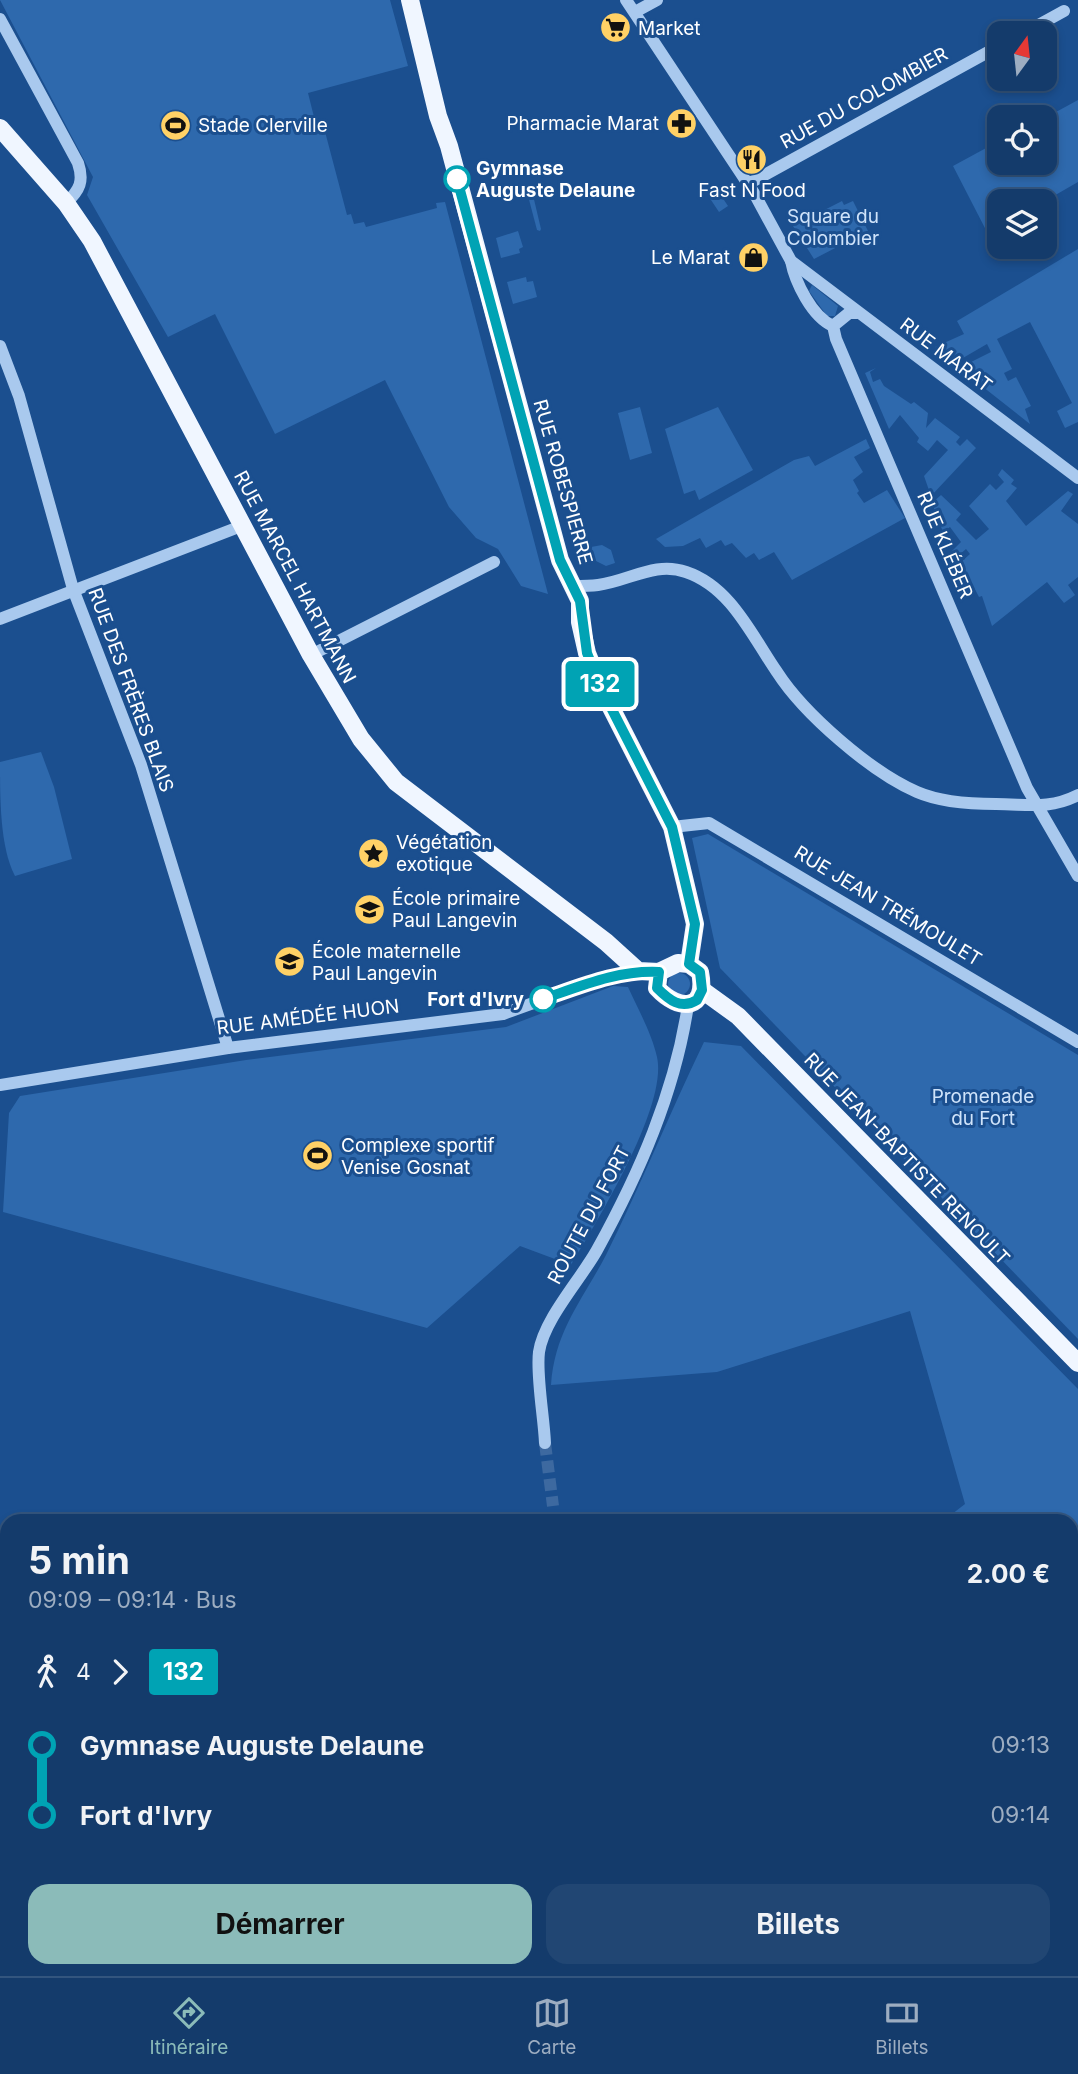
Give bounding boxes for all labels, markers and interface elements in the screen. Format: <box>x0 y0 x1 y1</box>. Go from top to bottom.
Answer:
supermarket icon: Market <box>598 11 632 45</box>
place label: Market <box>638 17 701 40</box>
north arrow <box>987 21 1057 91</box>
map controls <box>987 21 1057 259</box>
street label: RUE DU COLOMBIER <box>776 42 952 154</box>
button: locate <box>987 105 1057 175</box>
pharmacy icon: Pharmacie Marat <box>665 106 699 140</box>
sports icon: Stade Clerville <box>158 108 192 142</box>
place label: Pharmacie Marat <box>506 112 659 135</box>
place label: Stade Clerville <box>198 114 328 137</box>
restaurant icon: Fast N Food <box>735 142 769 176</box>
place label: Gymnase Auguste Delaune <box>476 157 635 202</box>
marker: Gymnase Auguste Delaune <box>444 166 470 192</box>
place label: Fast N Food <box>698 179 806 202</box>
button: layers <box>987 189 1057 259</box>
park label: Square du Colombier <box>787 205 879 250</box>
shop icon: Le Marat <box>736 240 770 274</box>
place label: Le Marat <box>651 246 730 269</box>
street label: RUE MARAT <box>895 313 997 397</box>
street label: RUE ROBESPIERRE <box>528 397 598 567</box>
street label: RUE MARCEL HARTMANN <box>229 467 361 687</box>
street label: RUE KLÉBER <box>912 488 979 602</box>
street label: RUE DES FRÈRES BLAIS <box>83 585 180 795</box>
line badge: 132 <box>560 661 640 707</box>
text: 132 <box>580 669 620 698</box>
place label: Végétation exotique <box>396 831 492 876</box>
place icon: Végétation exotique <box>356 836 390 870</box>
street label: RUE JEAN TRÉMOULET <box>790 840 986 971</box>
place label: École primaire Paul Langevin <box>392 886 520 932</box>
school or university icon: École primaire Paul Langevin <box>352 892 386 926</box>
place label: École maternelle Paul Langevin <box>312 939 461 985</box>
school or university icon: École maternelle Paul Langevin <box>272 945 306 979</box>
marker: Fort d'Ivry <box>530 986 556 1012</box>
place label: Fort d'Ivry <box>427 988 525 1011</box>
street label: RUE AMÉDÉE HUON <box>215 993 401 1040</box>
street label: RUE JEAN-BAPTISTE RENOULT <box>800 1048 1014 1270</box>
park label: Promenade du Fort <box>932 1085 1034 1130</box>
place label: Complexe sportif Venise Gosnat <box>341 1134 495 1179</box>
sports icon: Complexe sportif Venise Gosnat <box>301 1139 335 1173</box>
street label: ROUTE DU FORT <box>543 1142 635 1288</box>
text: 5 min <box>28 1537 130 1583</box>
text: 2.00 € <box>967 1558 1050 1589</box>
text: 09:09 – 09:14 · Bus <box>28 1586 237 1614</box>
icon: walk <box>28 1653 66 1691</box>
icon: forward <box>101 1653 139 1691</box>
text: 132 <box>163 1657 204 1686</box>
text: 4 <box>76 1658 91 1686</box>
text: Gymnase Auguste Delaune <box>80 1730 424 1761</box>
text: 09:13 <box>991 1731 1050 1759</box>
text: Fort d'Ivry <box>80 1800 212 1831</box>
text: 09:14 <box>990 1801 1050 1829</box>
button: Démarrer <box>28 1884 532 1964</box>
button: Billets <box>546 1884 1050 1964</box>
tab: Itinéraire <box>149 1994 228 2059</box>
tab: Carte <box>527 1994 576 2059</box>
tab: Billets <box>875 1994 929 2059</box>

